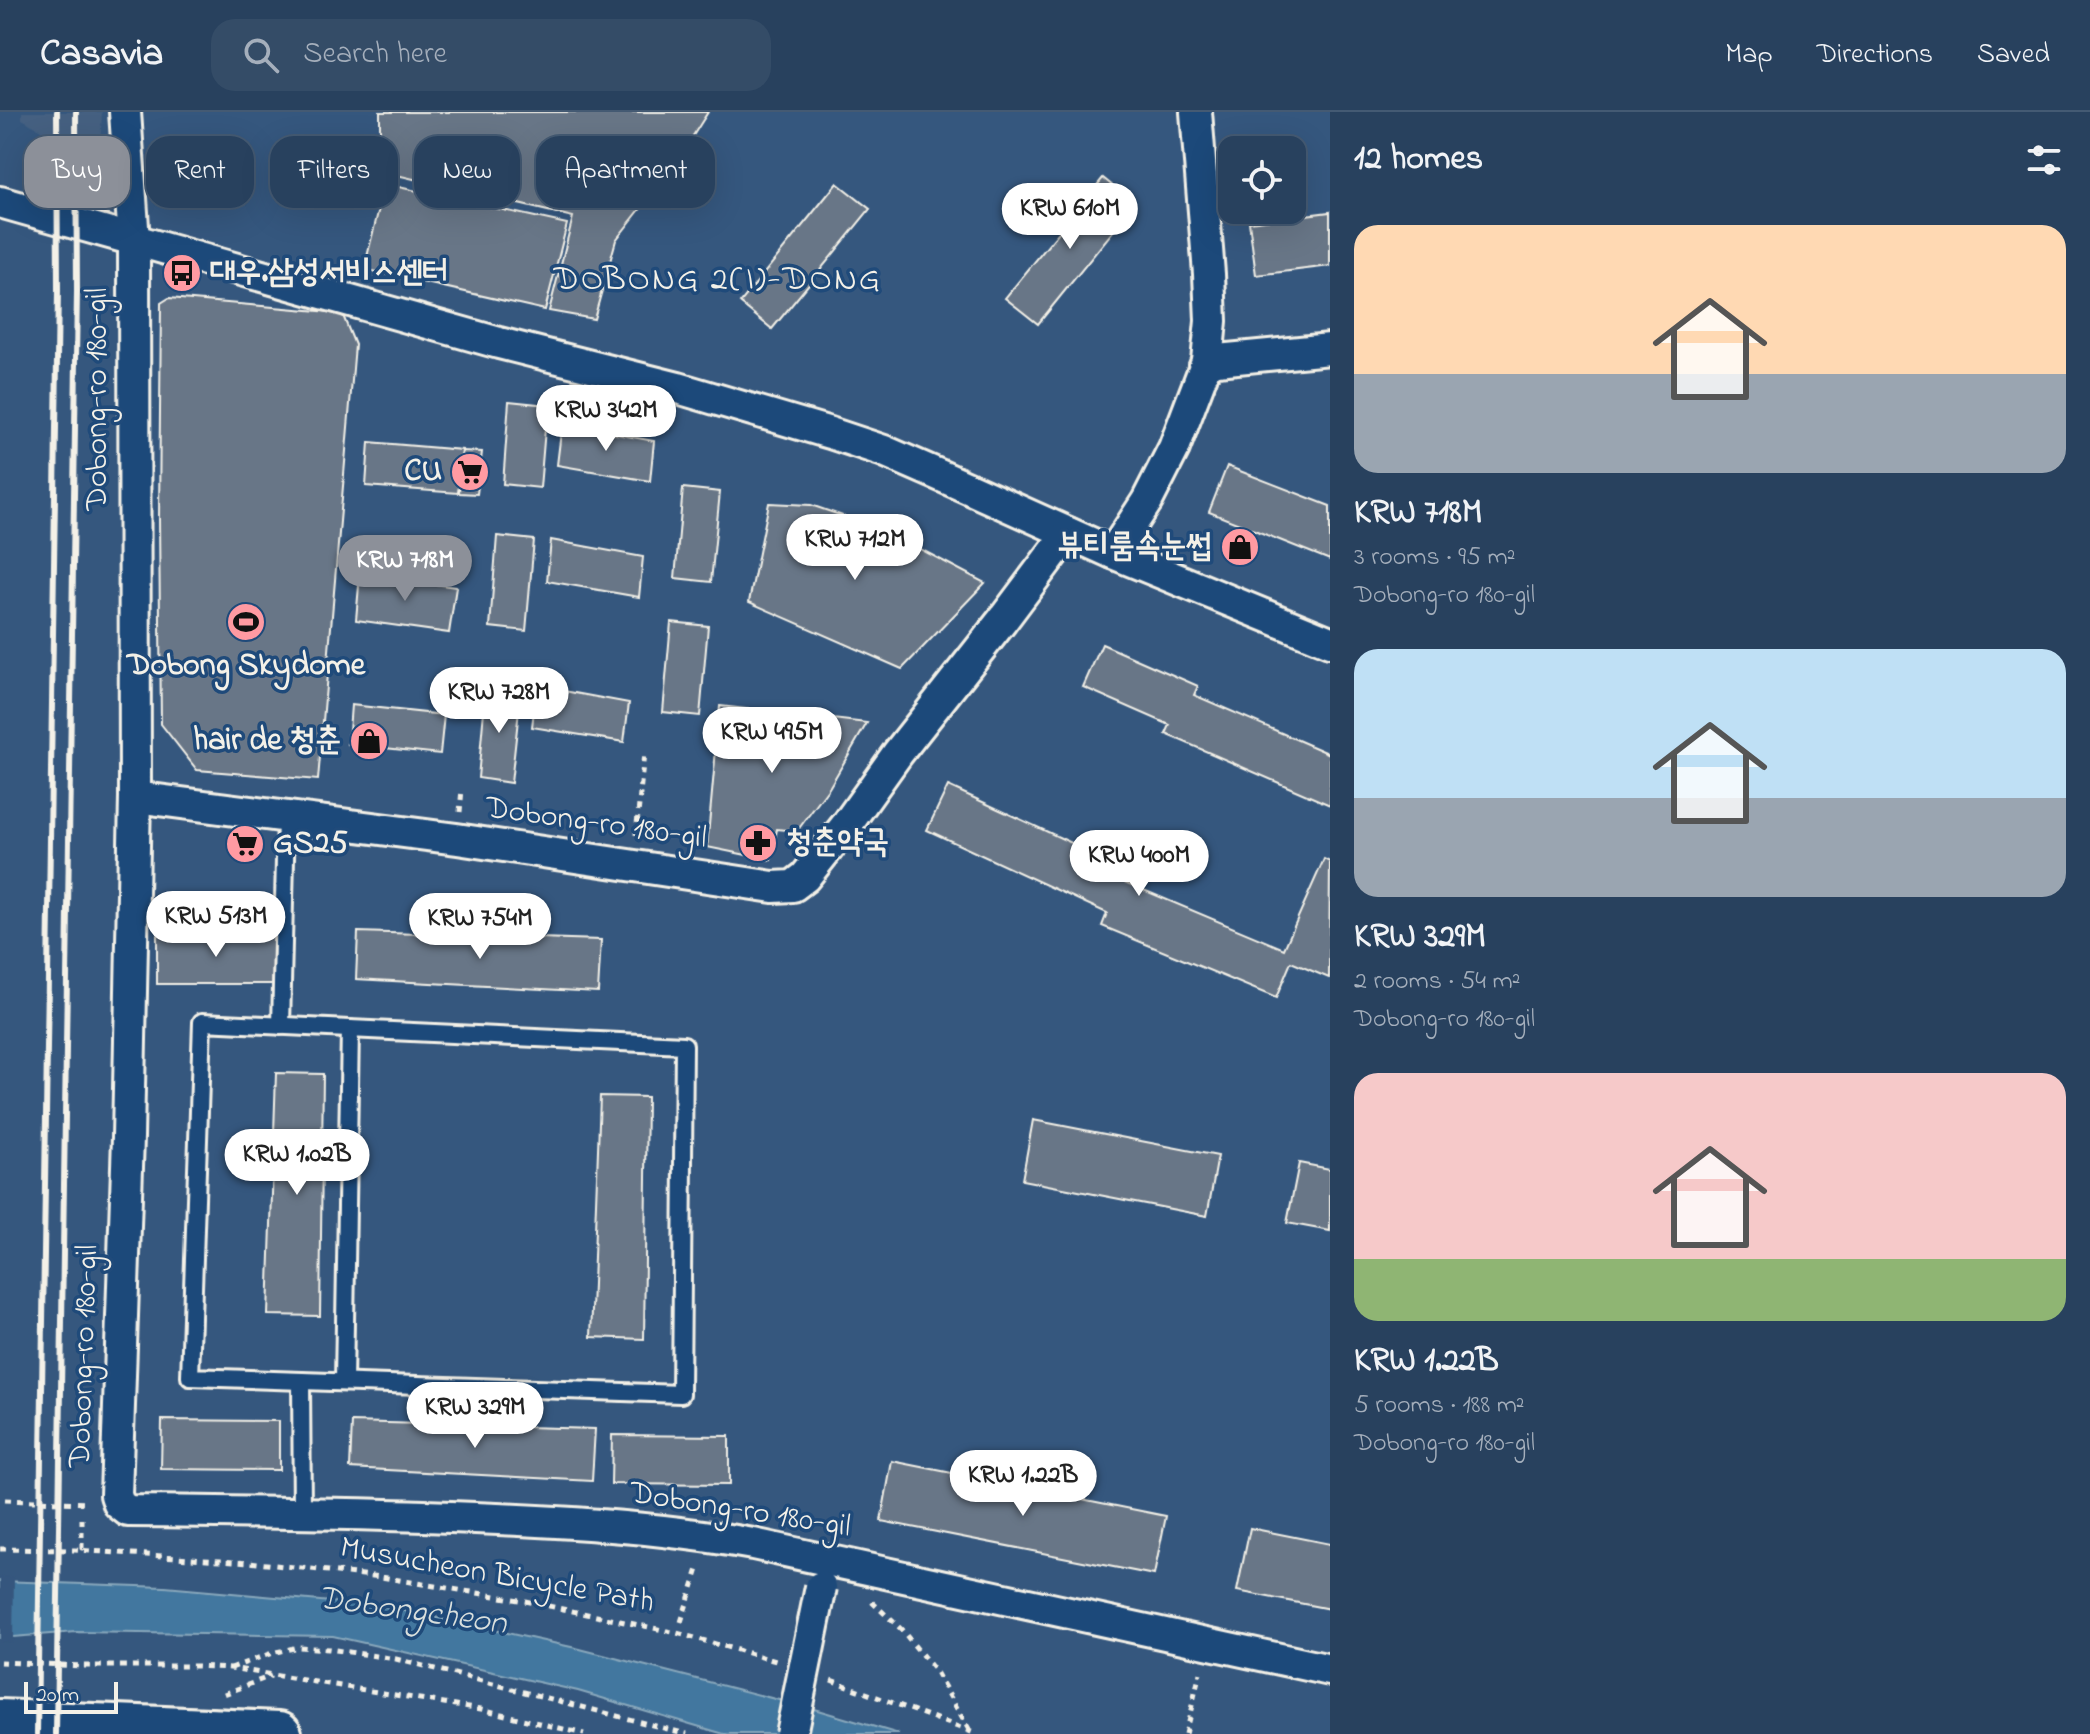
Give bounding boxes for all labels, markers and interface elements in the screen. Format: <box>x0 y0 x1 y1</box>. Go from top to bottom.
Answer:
search box <box>211 19 771 91</box>
text: Casavia <box>40 27 163 83</box>
icon: search <box>239 33 283 77</box>
text: Search here <box>303 33 447 77</box>
text: Map <box>1725 35 1773 76</box>
text: Directions <box>1817 35 1933 76</box>
text: Saved <box>1977 35 2050 76</box>
text: 12 homes <box>1354 135 1483 185</box>
chip: Buy <box>24 136 130 208</box>
chip: Rent <box>146 136 254 208</box>
chip: Filters <box>270 136 398 208</box>
chip: New <box>414 136 520 208</box>
chip: Apartment <box>536 136 715 208</box>
map controls <box>1218 136 1306 224</box>
button: locate <box>1218 136 1306 224</box>
icon: filters <box>2022 138 2066 182</box>
pin: KRW 610M <box>987 183 1153 251</box>
text: KRW 610M <box>1020 190 1120 228</box>
place label: 대우.삼성서비스센터 <box>210 250 448 297</box>
bus stop icon: 대우.삼성서비스센터 <box>161 252 203 294</box>
district label: DOBONG 2(I)-DONG <box>553 256 882 306</box>
icon: home <box>1638 277 1782 421</box>
street label: Dobong-ro 180-gil <box>75 288 122 511</box>
pin: KRW 342M <box>523 385 689 453</box>
text: KRW 342M <box>554 392 658 430</box>
place label: CU <box>404 449 442 496</box>
supermarket icon: CU <box>449 451 491 493</box>
text: KRW 718M <box>1354 489 1482 539</box>
pin: KRW 712M <box>772 514 938 582</box>
text: KRW 712M <box>804 521 906 559</box>
place label: 뷰티룸속눈썹 <box>1058 524 1212 571</box>
shop icon: 뷰티룸속눈썹 <box>1219 526 1261 568</box>
pin: KRW 718M <box>322 535 488 603</box>
text: 3 rooms · 95 m² <box>1354 539 1515 577</box>
text: KRW 718M <box>356 542 454 580</box>
text: Dobong-ro 180-gil <box>1354 577 1535 615</box>
sports icon: Dobong Skydome <box>225 601 267 643</box>
place label: Dobong Skydome <box>125 643 367 691</box>
pin: KRW 728M <box>416 667 582 735</box>
text: KRW 728M <box>448 674 550 712</box>
icon: home <box>1638 701 1782 845</box>
pin: KRW 495M <box>689 707 855 775</box>
text: KRW 495M <box>721 714 823 752</box>
place label: hair de 청춘 <box>193 718 341 765</box>
shop icon: hair de 청춘 <box>348 720 390 762</box>
street label: Dobong-ro 180-gil <box>481 785 710 863</box>
place label: 청춘약국 <box>786 820 889 867</box>
place label: GS25 <box>273 821 348 868</box>
pharmacy icon: 청춘약국 <box>737 822 779 864</box>
supermarket icon: GS25 <box>224 823 266 865</box>
pin: KRW 400M <box>1056 830 1222 898</box>
text: KRW 400M <box>1088 837 1190 875</box>
pin: KRW 513M <box>133 891 299 959</box>
pin: KRW 754M <box>397 893 563 961</box>
text: KRW 513M <box>164 898 268 936</box>
text: KRW 754M <box>427 900 533 938</box>
text: KRW 329M <box>1354 913 1486 963</box>
text: 2 rooms · 54 m² <box>1354 963 1520 1001</box>
text: Dobong-ro 180-gil <box>1354 1001 1535 1039</box>
icon: home <box>1638 1125 1782 1269</box>
pin: KRW 1.02B <box>205 1129 389 1197</box>
text: KRW 1.02B <box>243 1136 351 1174</box>
street label: Dobong-ro 180-gil <box>58 1244 112 1469</box>
text: KRW 1.22B <box>1354 1337 1499 1387</box>
pin: KRW 329M <box>392 1382 558 1450</box>
text: 5 rooms · 188 m² <box>1354 1387 1525 1425</box>
text: KRW 329M <box>425 1389 525 1427</box>
text: Dobong-ro 180-gil <box>1354 1425 1535 1463</box>
pin: KRW 1.22B <box>931 1450 1115 1518</box>
text: KRW 1.22B <box>968 1457 1078 1495</box>
street label: Dobong-ro 180-gil <box>625 1470 854 1552</box>
street label: Musucheon Bicycle Path <box>336 1525 658 1627</box>
water label: Dobongcheon <box>314 1574 511 1650</box>
scale bar <box>24 1678 118 1714</box>
text: 20 m <box>36 1680 79 1712</box>

